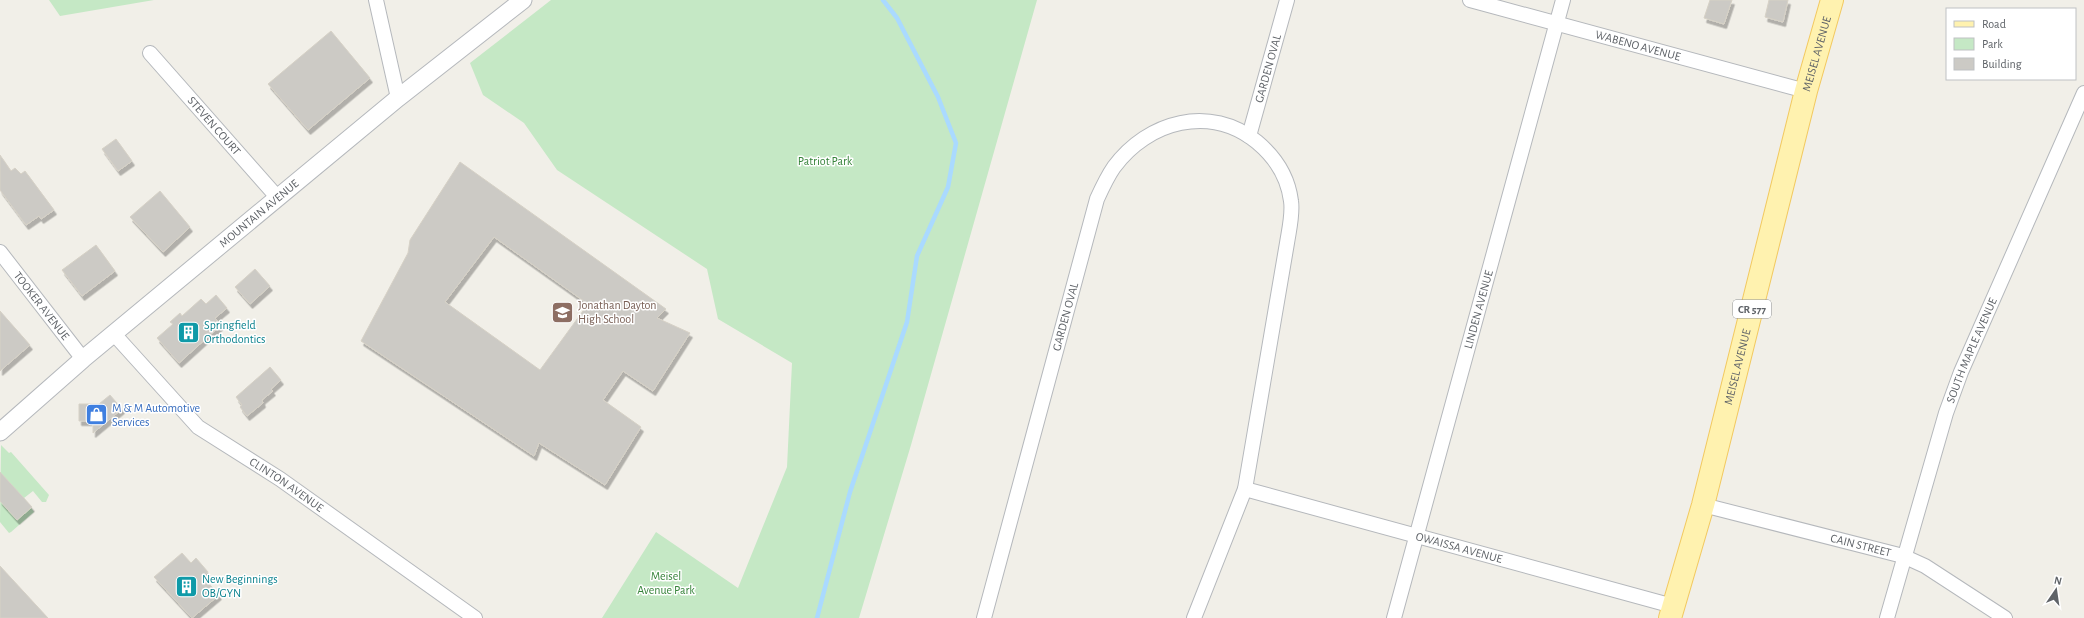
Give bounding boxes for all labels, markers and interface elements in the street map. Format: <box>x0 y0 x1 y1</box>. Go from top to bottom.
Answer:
legend <box>1946 8 2076 80</box>
street label: MEISEL AVENUE <box>1800 15 1833 93</box>
text: Road <box>1982 18 2006 30</box>
street label: WABENO AVENUE <box>1594 28 1682 63</box>
street label: GARDEN OVAL <box>1253 33 1283 104</box>
text: Park <box>1982 38 2003 50</box>
text: Building <box>1982 58 2022 70</box>
street label: STEVEN COURT <box>185 94 243 157</box>
park label: Patriot Park <box>798 155 853 167</box>
street label: MOUNTAIN AVENUE <box>217 177 301 249</box>
street label: TOOKER AVENUE <box>12 269 72 342</box>
street label: LINDEN AVENUE <box>1462 269 1495 350</box>
street label: GARDEN OVAL <box>1050 281 1080 352</box>
street label: SOUTH MAPLE AVENUE <box>1944 296 1999 405</box>
school or university icon: Jonathan Dayton High School <box>549 299 575 325</box>
place label: Jonathan Dayton High School <box>578 299 657 325</box>
road number: CR 577 <box>1733 300 1771 318</box>
building icon: Springfield Orthodontics <box>176 319 202 345</box>
place label: Springfield Orthodontics <box>204 319 265 345</box>
street label: MEISEL AVENUE <box>1722 328 1753 406</box>
shop icon: M & M Automotive Services <box>84 402 110 428</box>
place label: M & M Automotive Services <box>112 402 200 428</box>
street label: CLINTON AVENUE <box>248 455 326 514</box>
street label: OWAISSA AVENUE <box>1415 530 1504 565</box>
street label: CAIN STREET <box>1829 532 1893 559</box>
park label: Meisel Avenue Park <box>637 570 695 596</box>
north arrow <box>2036 570 2076 610</box>
building icon: New Beginnings OB/GYN <box>174 573 200 599</box>
place label: New Beginnings OB/GYN <box>202 573 278 599</box>
text: N <box>2053 575 2063 587</box>

